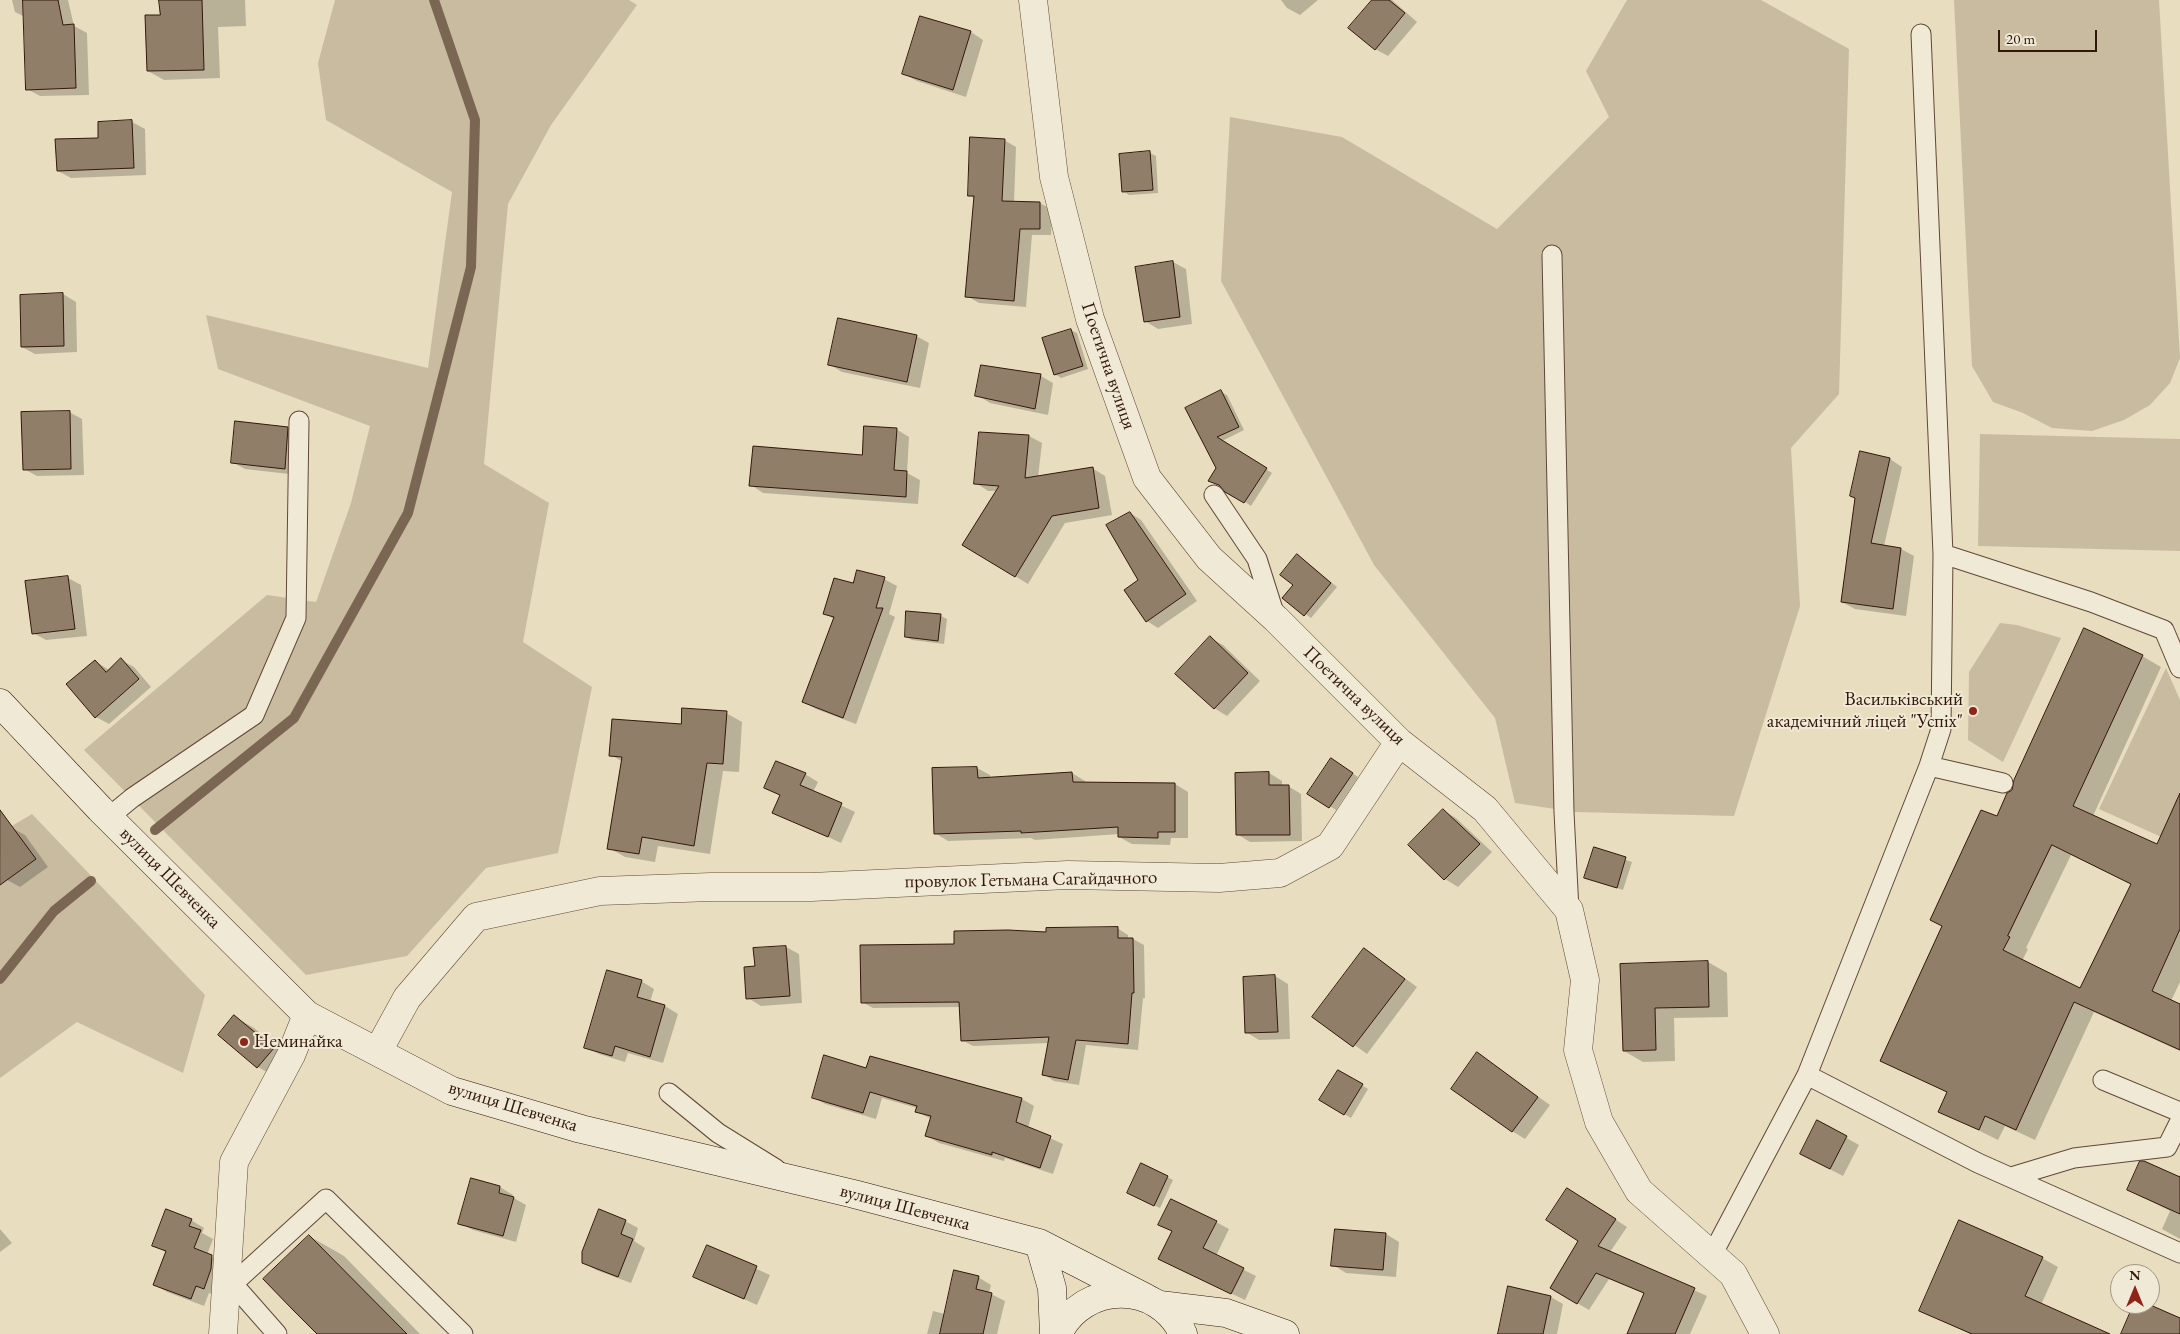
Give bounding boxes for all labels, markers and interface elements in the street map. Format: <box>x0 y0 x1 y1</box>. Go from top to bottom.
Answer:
scale bar <box>2000 20 2099 52</box>
text: 20 m <box>2006 29 2035 48</box>
street label: Поетична вулиця <box>1076 299 1140 433</box>
street label: Поетична вулиця <box>1298 642 1410 750</box>
place label: Васильківський академічний ліцей "Успіх" <box>1767 689 1963 733</box>
marker: Васильківський академічний ліцей "Успіх" <box>1967 705 1979 717</box>
street label: вулиця Шевченка <box>115 823 225 933</box>
street label: провулок Гетьмана Сагайдачного <box>904 866 1158 894</box>
place label: Неминайка <box>254 1031 343 1053</box>
marker: Неминайка <box>238 1036 250 1048</box>
street label: вулиця Шевченка <box>446 1077 580 1137</box>
street label: вулиця Шевченка <box>837 1180 973 1236</box>
north arrow <box>2110 1264 2160 1314</box>
text: N <box>2129 1266 2141 1284</box>

